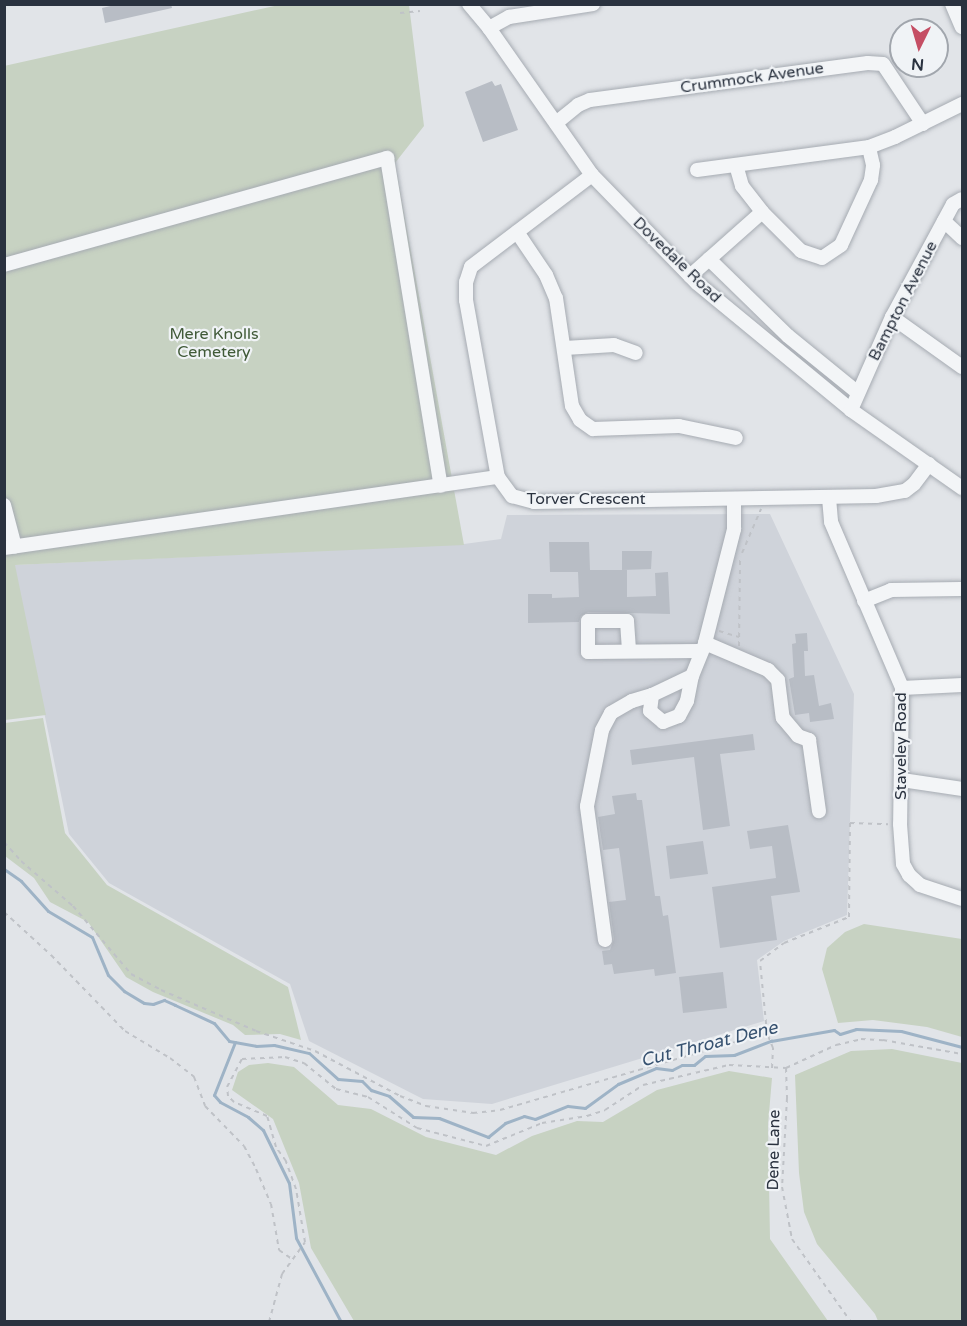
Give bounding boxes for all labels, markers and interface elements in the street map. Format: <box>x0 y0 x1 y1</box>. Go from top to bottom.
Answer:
north arrow <box>889 18 949 78</box>
text: N <box>910 53 925 74</box>
street label: Crummock Avenue <box>679 58 825 98</box>
street label: Dovedale Road <box>629 213 725 307</box>
street label: Bampton Avenue <box>865 238 941 364</box>
park label: Mere Knolls Cemetery <box>169 324 259 362</box>
street label: Torver Crescent <box>526 489 646 509</box>
street label: Staveley Road <box>891 692 911 800</box>
water label: Cut Throat Dene <box>638 1017 780 1071</box>
street label: Dene Lane <box>764 1109 784 1191</box>

